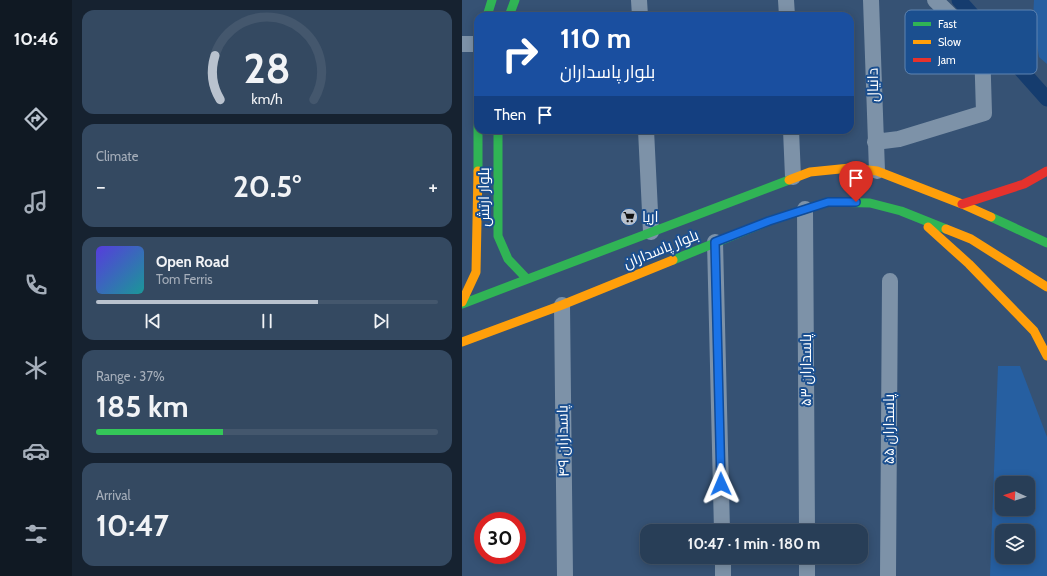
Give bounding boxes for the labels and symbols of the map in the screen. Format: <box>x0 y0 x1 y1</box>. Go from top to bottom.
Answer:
legend <box>905 10 1037 74</box>
text: Fast <box>938 17 957 31</box>
text: Slow <box>938 35 961 49</box>
text: Jam <box>937 53 956 67</box>
street label: دانیال <box>864 68 882 102</box>
pin <box>839 161 873 202</box>
street label: بلوار ارتش <box>475 167 494 227</box>
supermarket icon: اریا <box>619 207 639 227</box>
place label: اریا <box>642 208 658 226</box>
street label: بلوار پاسداران <box>621 226 702 273</box>
street label: پاسداران ۵۳ <box>797 334 816 406</box>
street label: پاسداران ۵۵ <box>880 394 899 464</box>
street label: پاسداران ۴۹ <box>553 405 574 477</box>
position arrow <box>700 463 742 505</box>
north arrow <box>995 476 1035 516</box>
speed limit sign: 30 <box>474 512 526 564</box>

